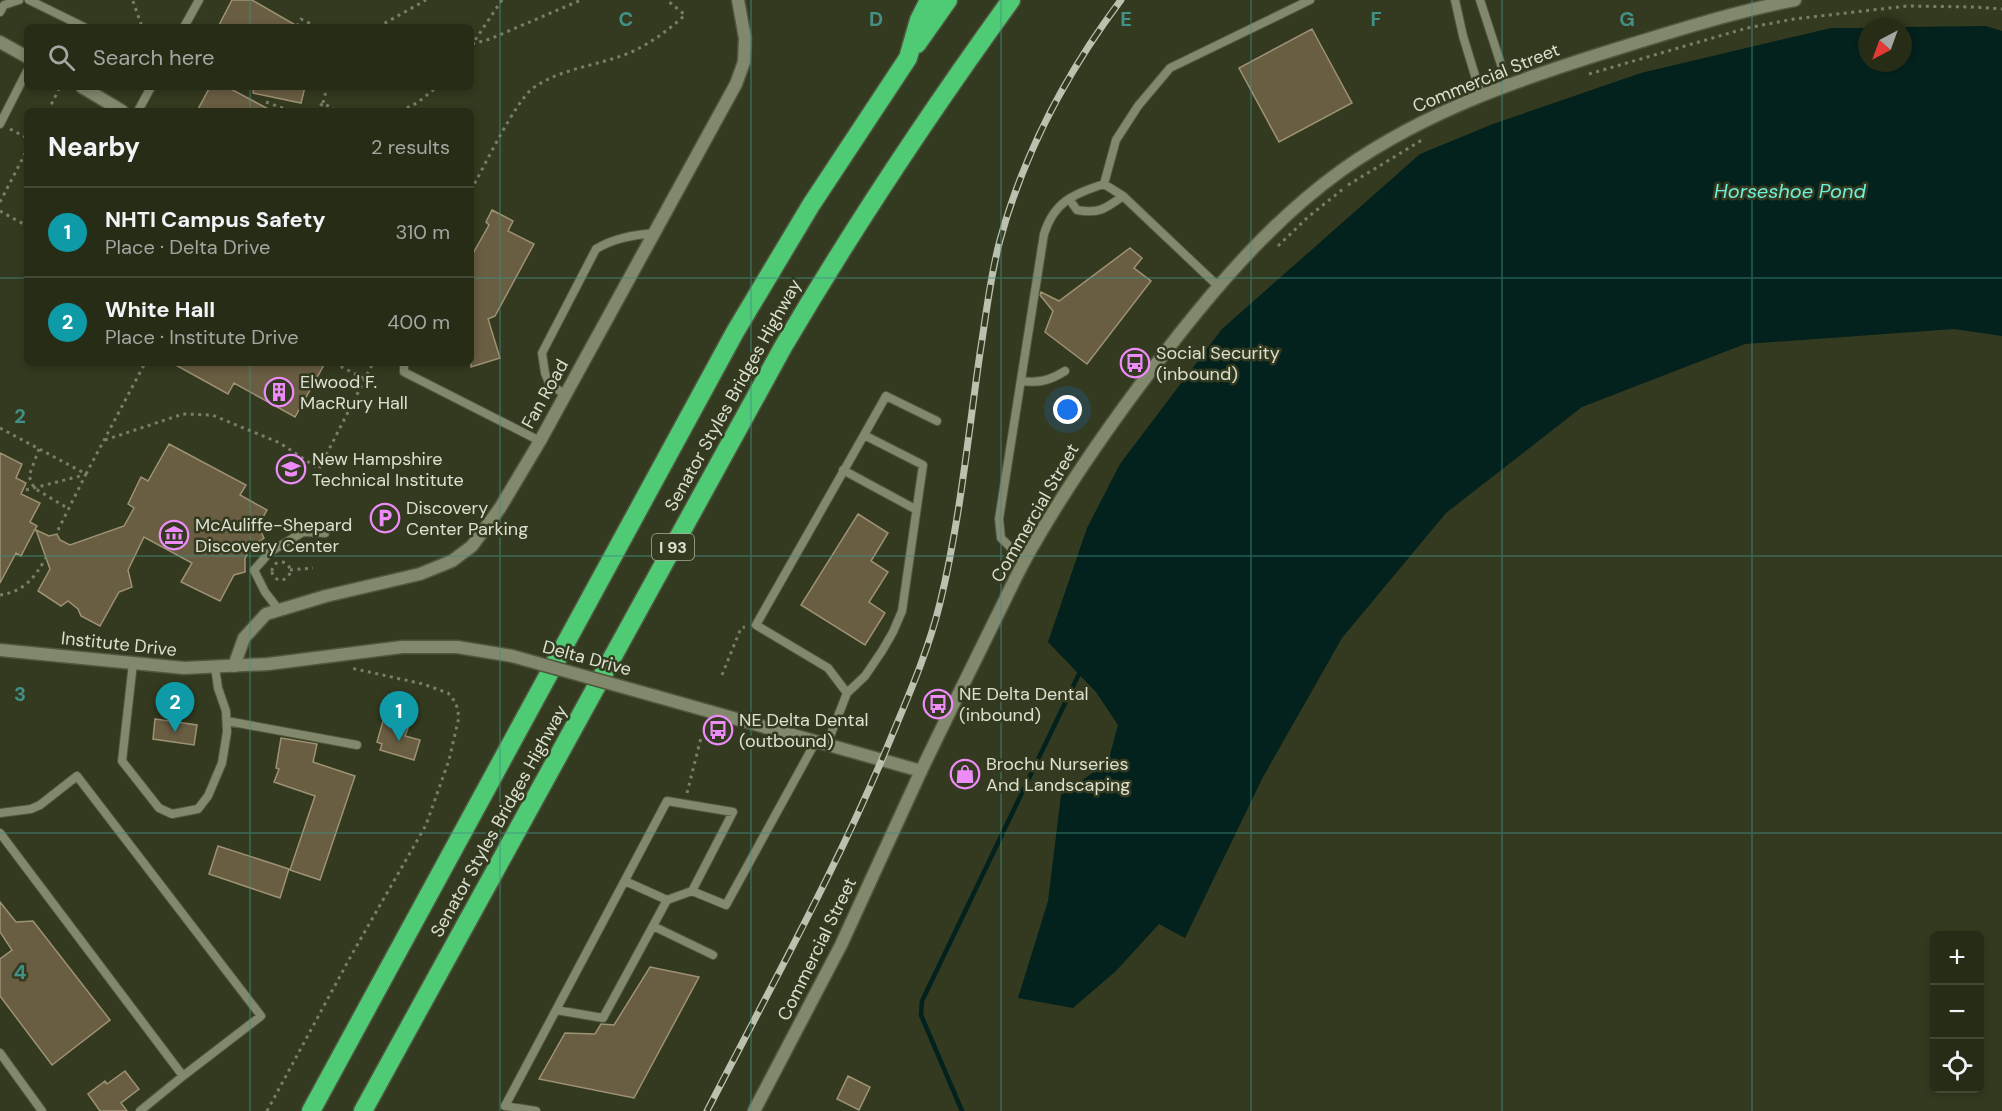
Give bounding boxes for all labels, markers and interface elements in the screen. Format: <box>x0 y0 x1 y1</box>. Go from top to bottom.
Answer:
text: C <box>619 6 633 32</box>
text: D <box>869 6 883 32</box>
text: E <box>1120 6 1132 32</box>
text: F <box>1370 6 1382 32</box>
text: G <box>1619 6 1635 32</box>
north arrow <box>1858 18 1912 72</box>
search box <box>24 24 474 90</box>
street label: Commercial Street <box>1409 38 1563 118</box>
icon: search <box>45 41 78 74</box>
text: Search here <box>93 43 214 72</box>
text: Nearby <box>48 130 140 164</box>
text: 2 results <box>371 134 450 160</box>
water label: Horseshoe Pond <box>1714 178 1866 204</box>
text: NHTI Campus Safety <box>105 205 326 234</box>
text: 1 <box>64 219 71 245</box>
text: 310 m <box>395 219 450 245</box>
text: Place · Delta Drive <box>105 234 270 260</box>
street label: Senator Styles Bridges Highway <box>659 275 807 515</box>
text: White Hall <box>105 295 215 324</box>
text: 2 <box>62 309 73 335</box>
text: 400 m <box>387 309 450 335</box>
text: Place · Institute Drive <box>105 324 299 350</box>
place label: Social Security (inbound) <box>1156 341 1280 386</box>
bus stop icon: Social Security (inbound) <box>1119 347 1151 379</box>
street label: Fan Road <box>516 355 574 433</box>
place label: Elwood F. MacRury Hall <box>300 370 408 415</box>
building icon: Elwood F. MacRury Hall <box>263 376 295 408</box>
your location <box>1053 395 1082 424</box>
text: 2 <box>14 403 26 429</box>
street label: Commercial Street <box>986 439 1084 587</box>
place label: New Hampshire Technical Institute <box>312 447 464 492</box>
school or university icon: New Hampshire Technical Institute <box>275 453 307 485</box>
place label: Discovery Center Parking <box>406 496 528 541</box>
parking icon: Discovery Center Parking <box>369 502 401 534</box>
place label: McAuliffe-Shepard Discovery Center <box>195 513 352 558</box>
museum icon: McAuliffe-Shepard Discovery Center <box>158 519 190 551</box>
road number: I 93 <box>652 534 694 560</box>
street label: Institute Drive <box>60 626 178 662</box>
street label: Delta Drive <box>540 635 634 681</box>
text: 3 <box>14 681 26 707</box>
pin: 2 <box>156 682 195 732</box>
place label: NE Delta Dental (inbound) <box>959 682 1088 727</box>
bus stop icon: NE Delta Dental (inbound) <box>922 688 954 720</box>
pin: 1 <box>380 692 418 741</box>
street label: Senator Styles Bridges Highway <box>425 701 573 941</box>
place label: NE Delta Dental (outbound) <box>739 708 868 753</box>
bus stop icon: NE Delta Dental (outbound) <box>702 714 734 746</box>
place label: Brochu Nurseries And Landscaping <box>986 752 1130 797</box>
shop icon: Brochu Nurseries And Landscaping <box>949 758 981 790</box>
street label: Commercial Street <box>772 873 862 1025</box>
map controls <box>1930 931 1984 1093</box>
button: + <box>1930 931 1984 985</box>
text: 4 <box>14 959 27 985</box>
button: − <box>1930 985 1984 1039</box>
button: locate <box>1930 1039 1984 1093</box>

